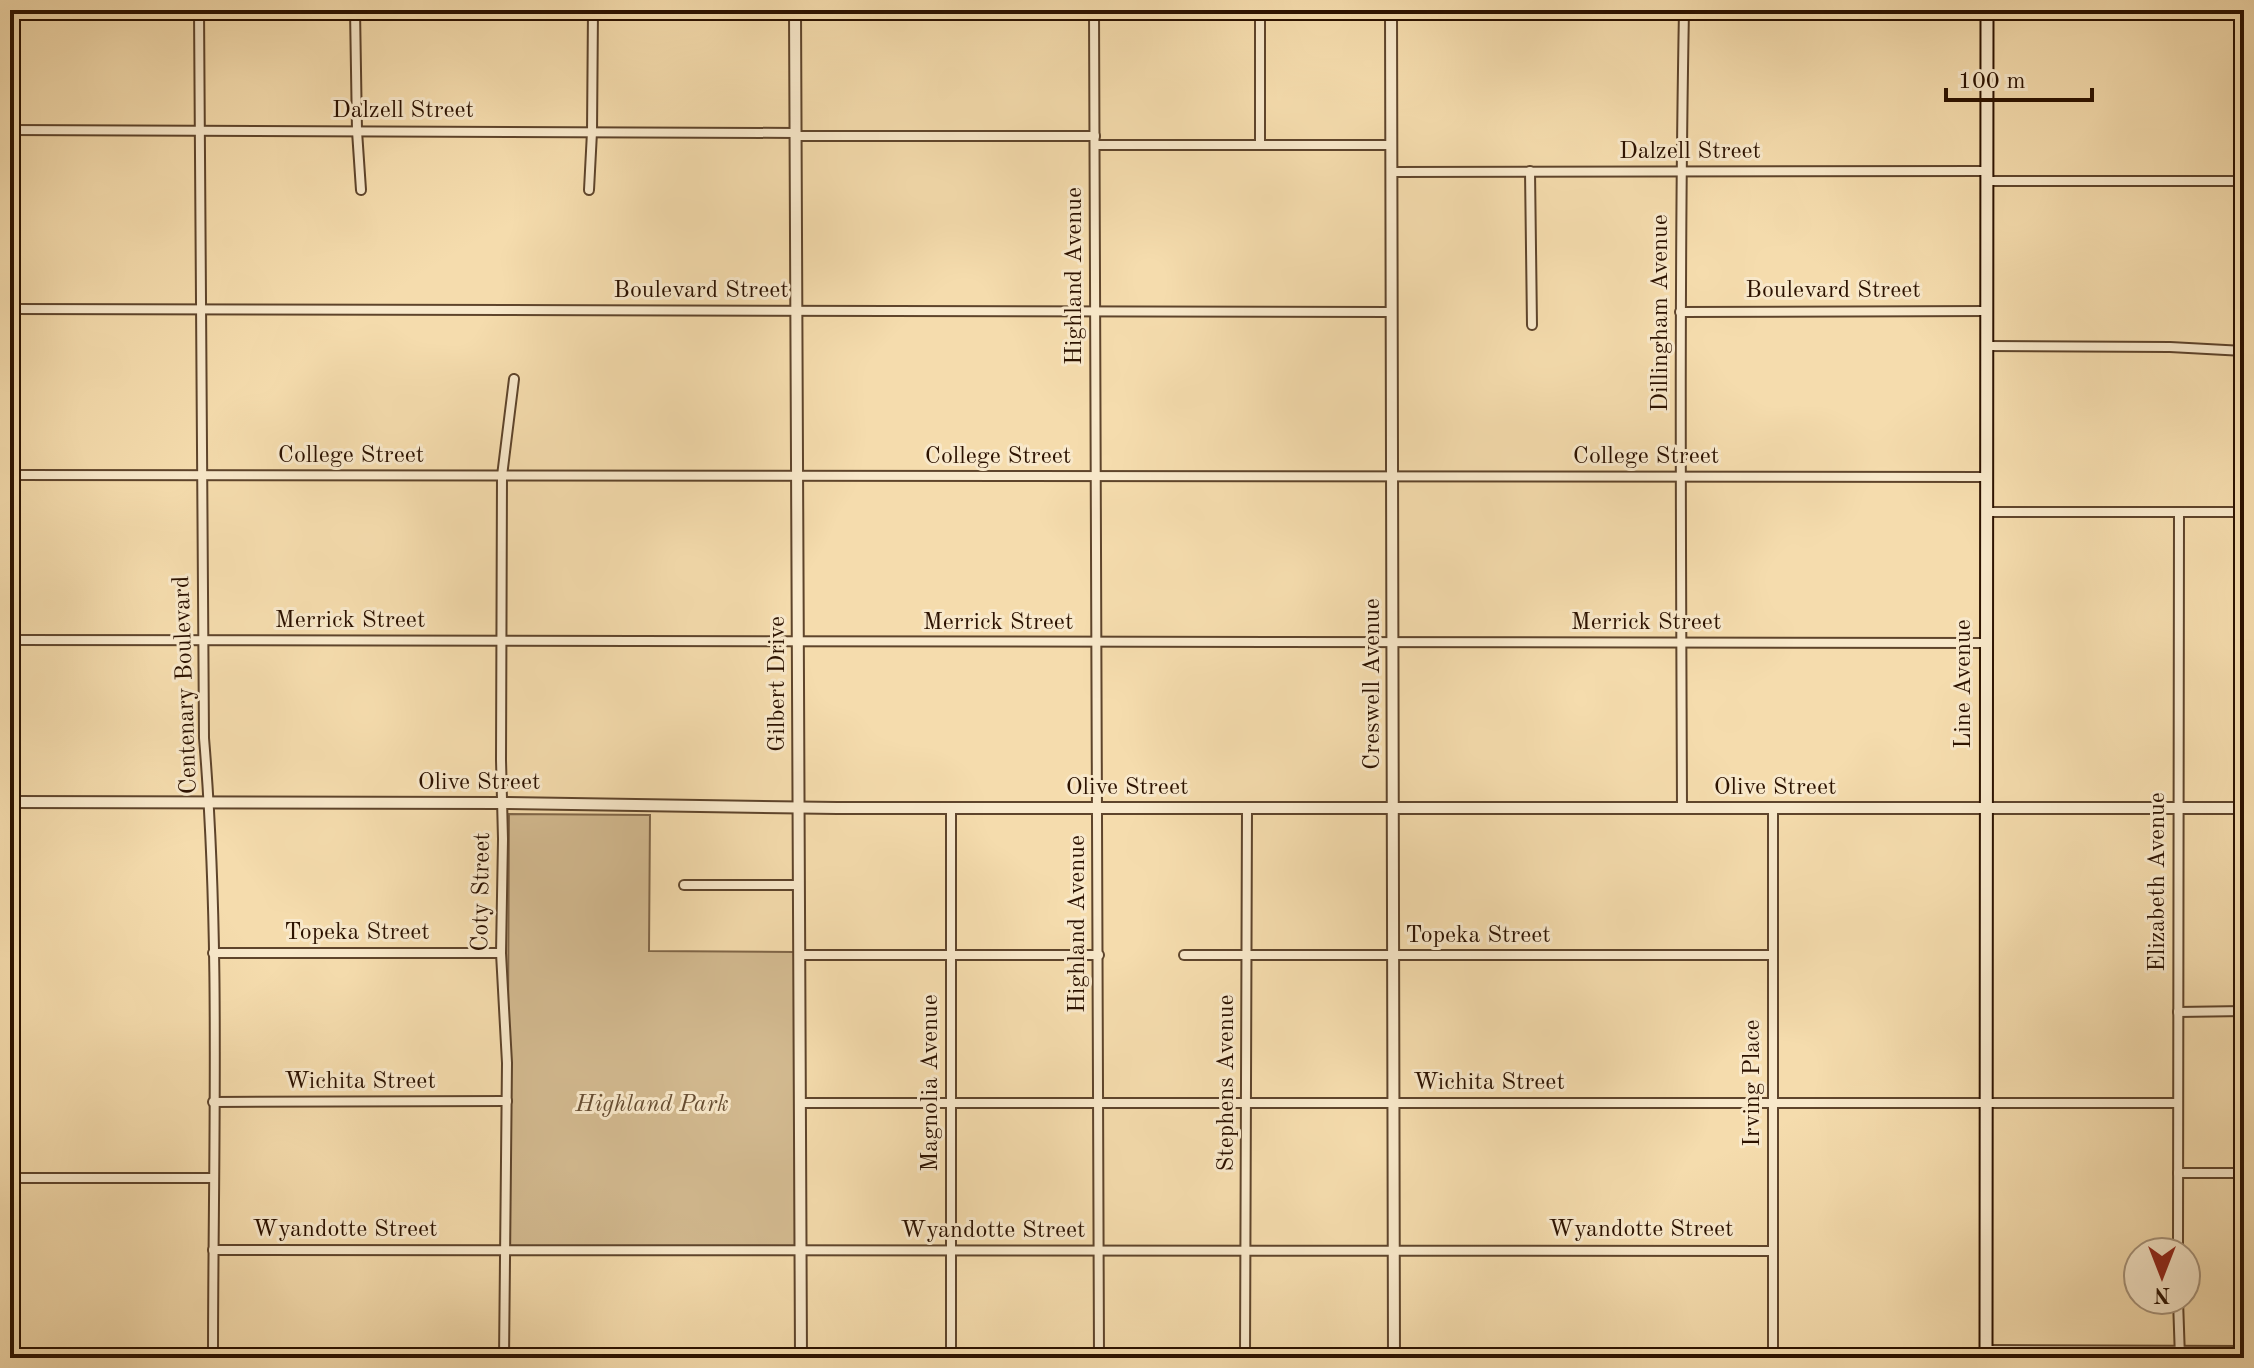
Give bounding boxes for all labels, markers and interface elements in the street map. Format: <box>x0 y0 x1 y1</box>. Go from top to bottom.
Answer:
scale bar <box>1946 52 2092 102</box>
text: 100 m <box>1958 70 2026 94</box>
street label: Dalzell Street <box>332 99 474 123</box>
street label: Dalzell Street <box>1619 140 1761 164</box>
street label: Highland Avenue <box>1063 187 1087 365</box>
street label: Dillingham Avenue <box>1649 214 1673 412</box>
street label: Boulevard Street <box>613 279 789 303</box>
street label: Boulevard Street <box>1745 279 1921 303</box>
street label: College Street <box>278 444 424 468</box>
street label: College Street <box>925 445 1071 469</box>
street label: College Street <box>1573 445 1719 469</box>
street label: Centenary Boulevard <box>170 575 202 795</box>
street label: Creswell Avenue <box>1361 598 1385 770</box>
street label: Merrick Street <box>275 609 425 633</box>
street label: Merrick Street <box>923 611 1073 635</box>
street label: Merrick Street <box>1571 611 1721 635</box>
street label: Gilbert Drive <box>766 616 790 752</box>
street label: Line Avenue <box>1952 619 1976 749</box>
street label: Olive Street <box>418 771 540 795</box>
street label: Olive Street <box>1066 776 1188 800</box>
street label: Olive Street <box>1714 776 1836 800</box>
street label: Elizabeth Avenue <box>2146 792 2170 972</box>
street label: Coty Street <box>469 832 495 952</box>
street label: Highland Avenue <box>1066 835 1090 1013</box>
street label: Topeka Street <box>284 921 430 945</box>
street label: Topeka Street <box>1405 924 1551 948</box>
street label: Magnolia Avenue <box>919 994 943 1172</box>
street label: Stephens Avenue <box>1215 994 1239 1172</box>
street label: Irving Place <box>1741 1019 1765 1147</box>
street label: Wichita Street <box>284 1070 436 1094</box>
street label: Wichita Street <box>1413 1071 1565 1095</box>
park label: Highland Park <box>574 1093 729 1117</box>
street label: Wyandotte Street <box>253 1218 438 1242</box>
street label: Wyandotte Street <box>1549 1218 1734 1242</box>
street label: Wyandotte Street <box>901 1219 1086 1243</box>
north arrow <box>2122 1236 2202 1316</box>
text: N <box>2153 1283 2170 1305</box>

